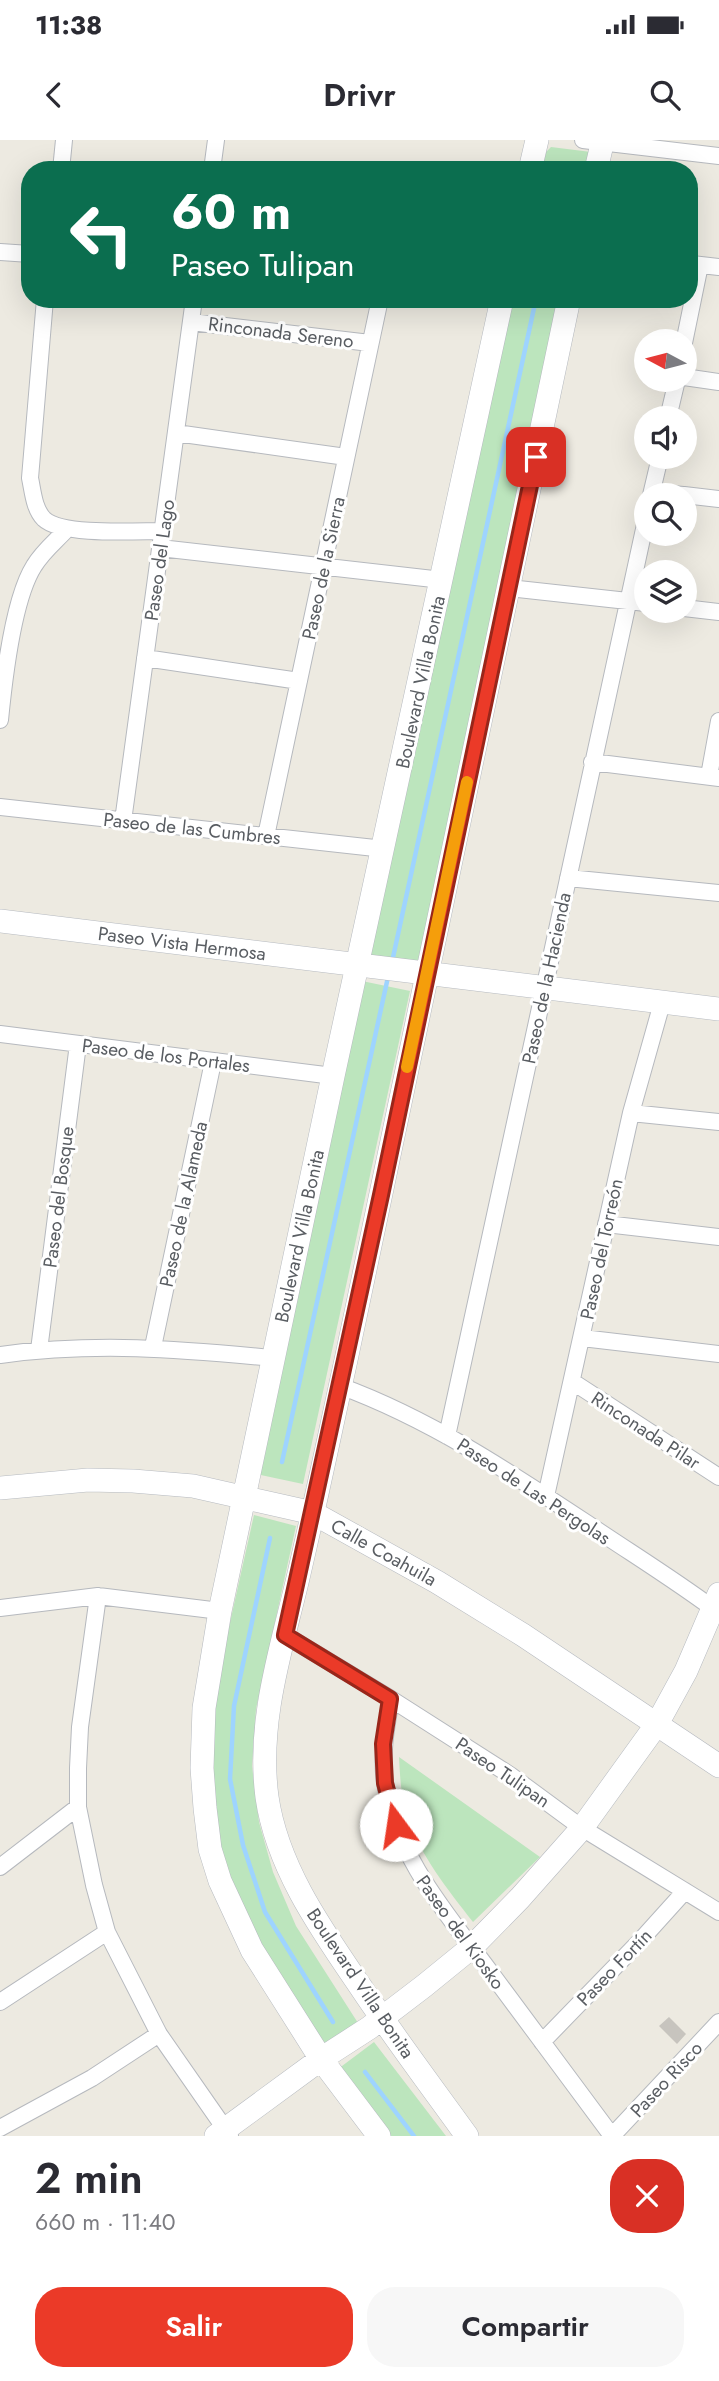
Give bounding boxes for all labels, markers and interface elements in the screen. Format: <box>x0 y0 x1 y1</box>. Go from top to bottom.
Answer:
text: 11:38 <box>35 6 102 44</box>
text: Drivr <box>323 72 396 118</box>
icon: back <box>35 76 73 114</box>
icon: search <box>646 76 684 114</box>
text: 60 m <box>171 177 291 247</box>
icon: left <box>56 189 147 280</box>
text: Paseo Tulipan <box>171 242 355 288</box>
street label: Rinconada Sereno <box>207 310 355 355</box>
north arrow <box>634 329 696 392</box>
map controls <box>634 329 697 623</box>
button: sound <box>634 406 697 469</box>
pin <box>506 427 566 487</box>
icon: arrive <box>517 438 555 476</box>
button: search <box>634 483 697 546</box>
street label: Paseo de la Sierra <box>295 494 352 642</box>
street label: Paseo del Lago <box>138 498 181 622</box>
button: layers <box>634 560 697 623</box>
street label: Boulevard Villa Bonita <box>389 593 452 771</box>
street label: Paseo de las Cumbres <box>102 806 282 851</box>
street label: Paseo de la Hacienda <box>515 890 578 1066</box>
street label: Paseo Vista Hermosa <box>96 920 267 967</box>
street label: Paseo de los Portales <box>80 1032 252 1079</box>
street label: Paseo de la Alameda <box>153 1119 214 1289</box>
street label: Paseo del Bosque <box>36 1125 81 1269</box>
street label: Boulevard Villa Bonita <box>268 1147 331 1325</box>
street label: Paseo del Torreón <box>573 1176 630 1322</box>
street label: Rinconada Pilar <box>586 1385 706 1476</box>
street label: Paseo de Las Pergolas <box>452 1432 616 1551</box>
street label: Calle Coahuila <box>326 1512 442 1593</box>
street label: Paseo Tulipan <box>450 1731 555 1814</box>
position arrow <box>359 1788 433 1862</box>
street label: Paseo del Kiosko <box>410 1870 511 1995</box>
street label: Boulevard Villa Bonita <box>300 1903 421 2064</box>
street label: Paseo Fortín <box>571 1923 658 2012</box>
street label: Paseo Risco <box>624 2035 709 2123</box>
text: 2 min <box>35 2148 143 2209</box>
button: close <box>610 2159 684 2233</box>
text: 660 m · 11:40 <box>35 2205 176 2239</box>
button: Salir <box>35 2287 353 2367</box>
button: Compartir <box>367 2287 684 2367</box>

